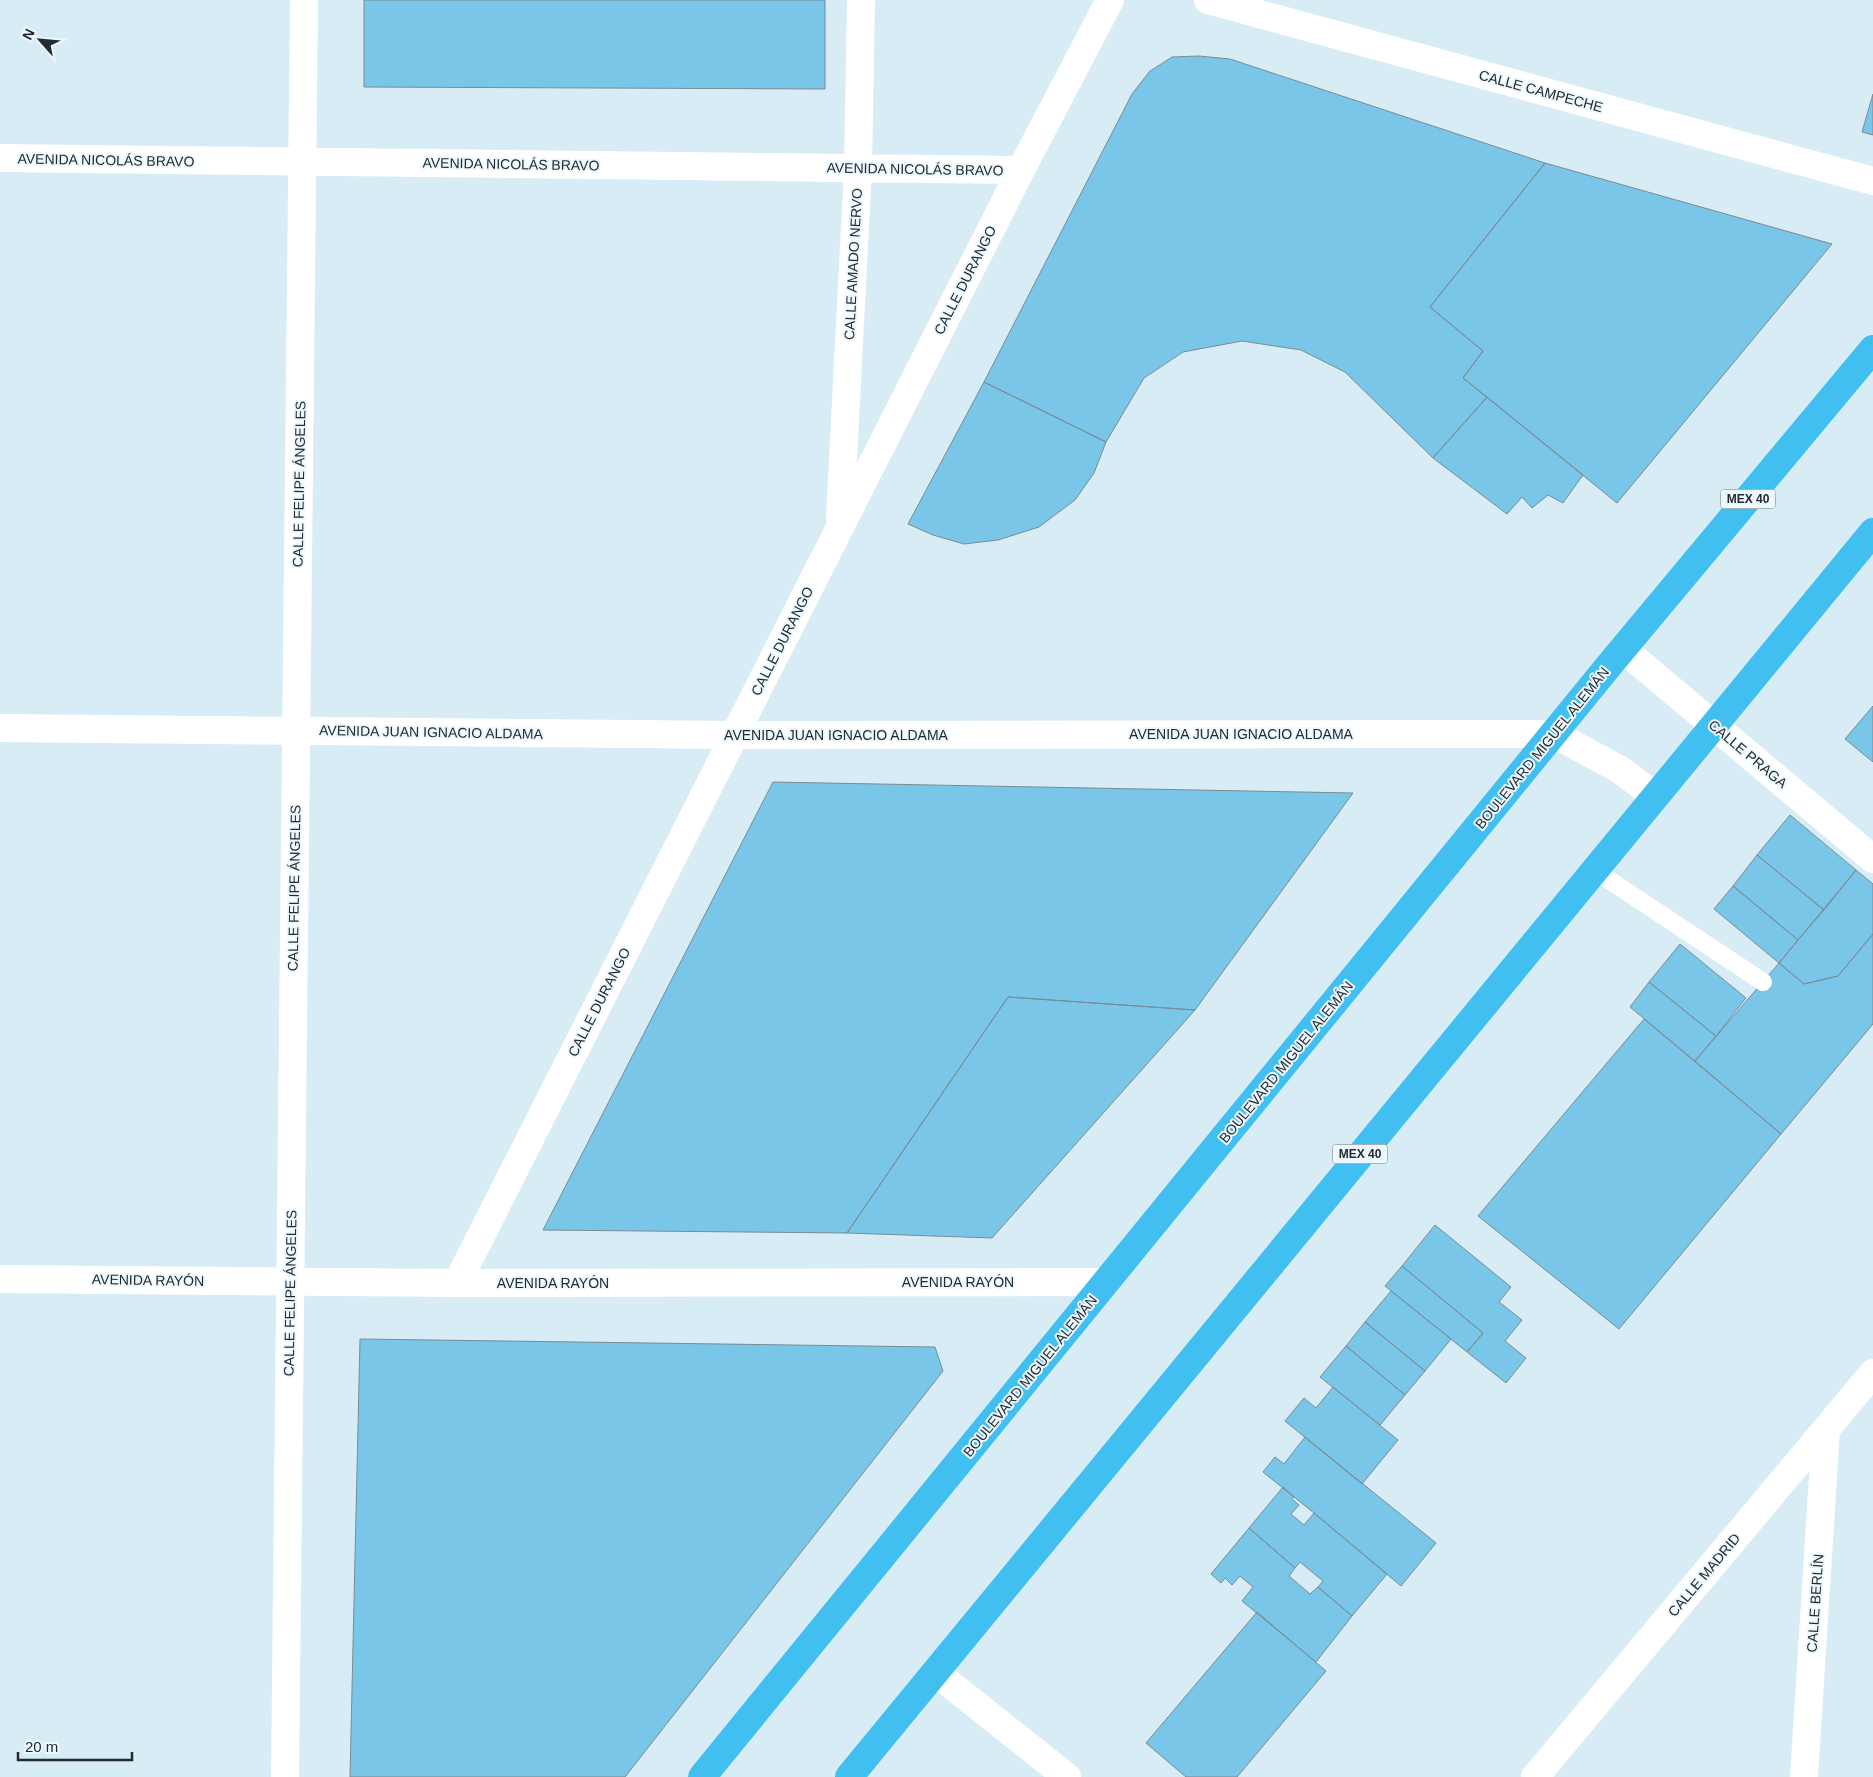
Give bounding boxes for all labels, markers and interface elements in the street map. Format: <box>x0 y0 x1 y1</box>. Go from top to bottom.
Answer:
north arrow <box>15 15 65 65</box>
text: N <box>19 26 38 42</box>
street label: CALLE CAMPECHE <box>1477 67 1605 115</box>
street label: AVENIDA NICOLÁS BRAVO <box>17 150 195 170</box>
street label: AVENIDA NICOLÁS BRAVO <box>422 154 600 174</box>
street label: AVENIDA NICOLÁS BRAVO <box>826 159 1004 179</box>
street label: CALLE AMADO NERVO <box>841 187 865 340</box>
street label: CALLE DURANGO <box>931 223 999 337</box>
street label: CALLE FELIPE ÁNGELES <box>290 401 308 567</box>
road number: MEX 40 <box>1720 489 1776 508</box>
street label: CALLE DURANGO <box>748 584 816 698</box>
street label: BOULEVARD MIGUEL ALEMÁN <box>1472 664 1612 832</box>
street label: CALLE PRAGA <box>1706 717 1791 792</box>
street label: AVENIDA JUAN IGNACIO ALDAMA <box>319 722 544 742</box>
street label: AVENIDA JUAN IGNACIO ALDAMA <box>1129 726 1354 742</box>
street label: AVENIDA JUAN IGNACIO ALDAMA <box>724 727 949 743</box>
street label: CALLE FELIPE ÁNGELES <box>285 805 303 971</box>
street label: CALLE DURANGO <box>565 945 633 1059</box>
street label: BOULEVARD MIGUEL ALEMÁN <box>1216 978 1356 1146</box>
road number: MEX 40 <box>1332 1144 1388 1164</box>
street label: CALLE FELIPE ÁNGELES <box>281 1210 299 1376</box>
street label: AVENIDA RAYÓN <box>92 1271 204 1289</box>
street label: AVENIDA RAYÓN <box>902 1274 1014 1290</box>
street label: AVENIDA RAYÓN <box>497 1275 609 1291</box>
street label: BOULEVARD MIGUEL ALEMÁN <box>960 1292 1100 1460</box>
street label: CALLE MADRID <box>1665 1530 1743 1620</box>
street label: CALLE BERLÍN <box>1804 1553 1826 1653</box>
scale bar <box>18 1730 131 1762</box>
text: 20 m <box>25 1738 58 1755</box>

